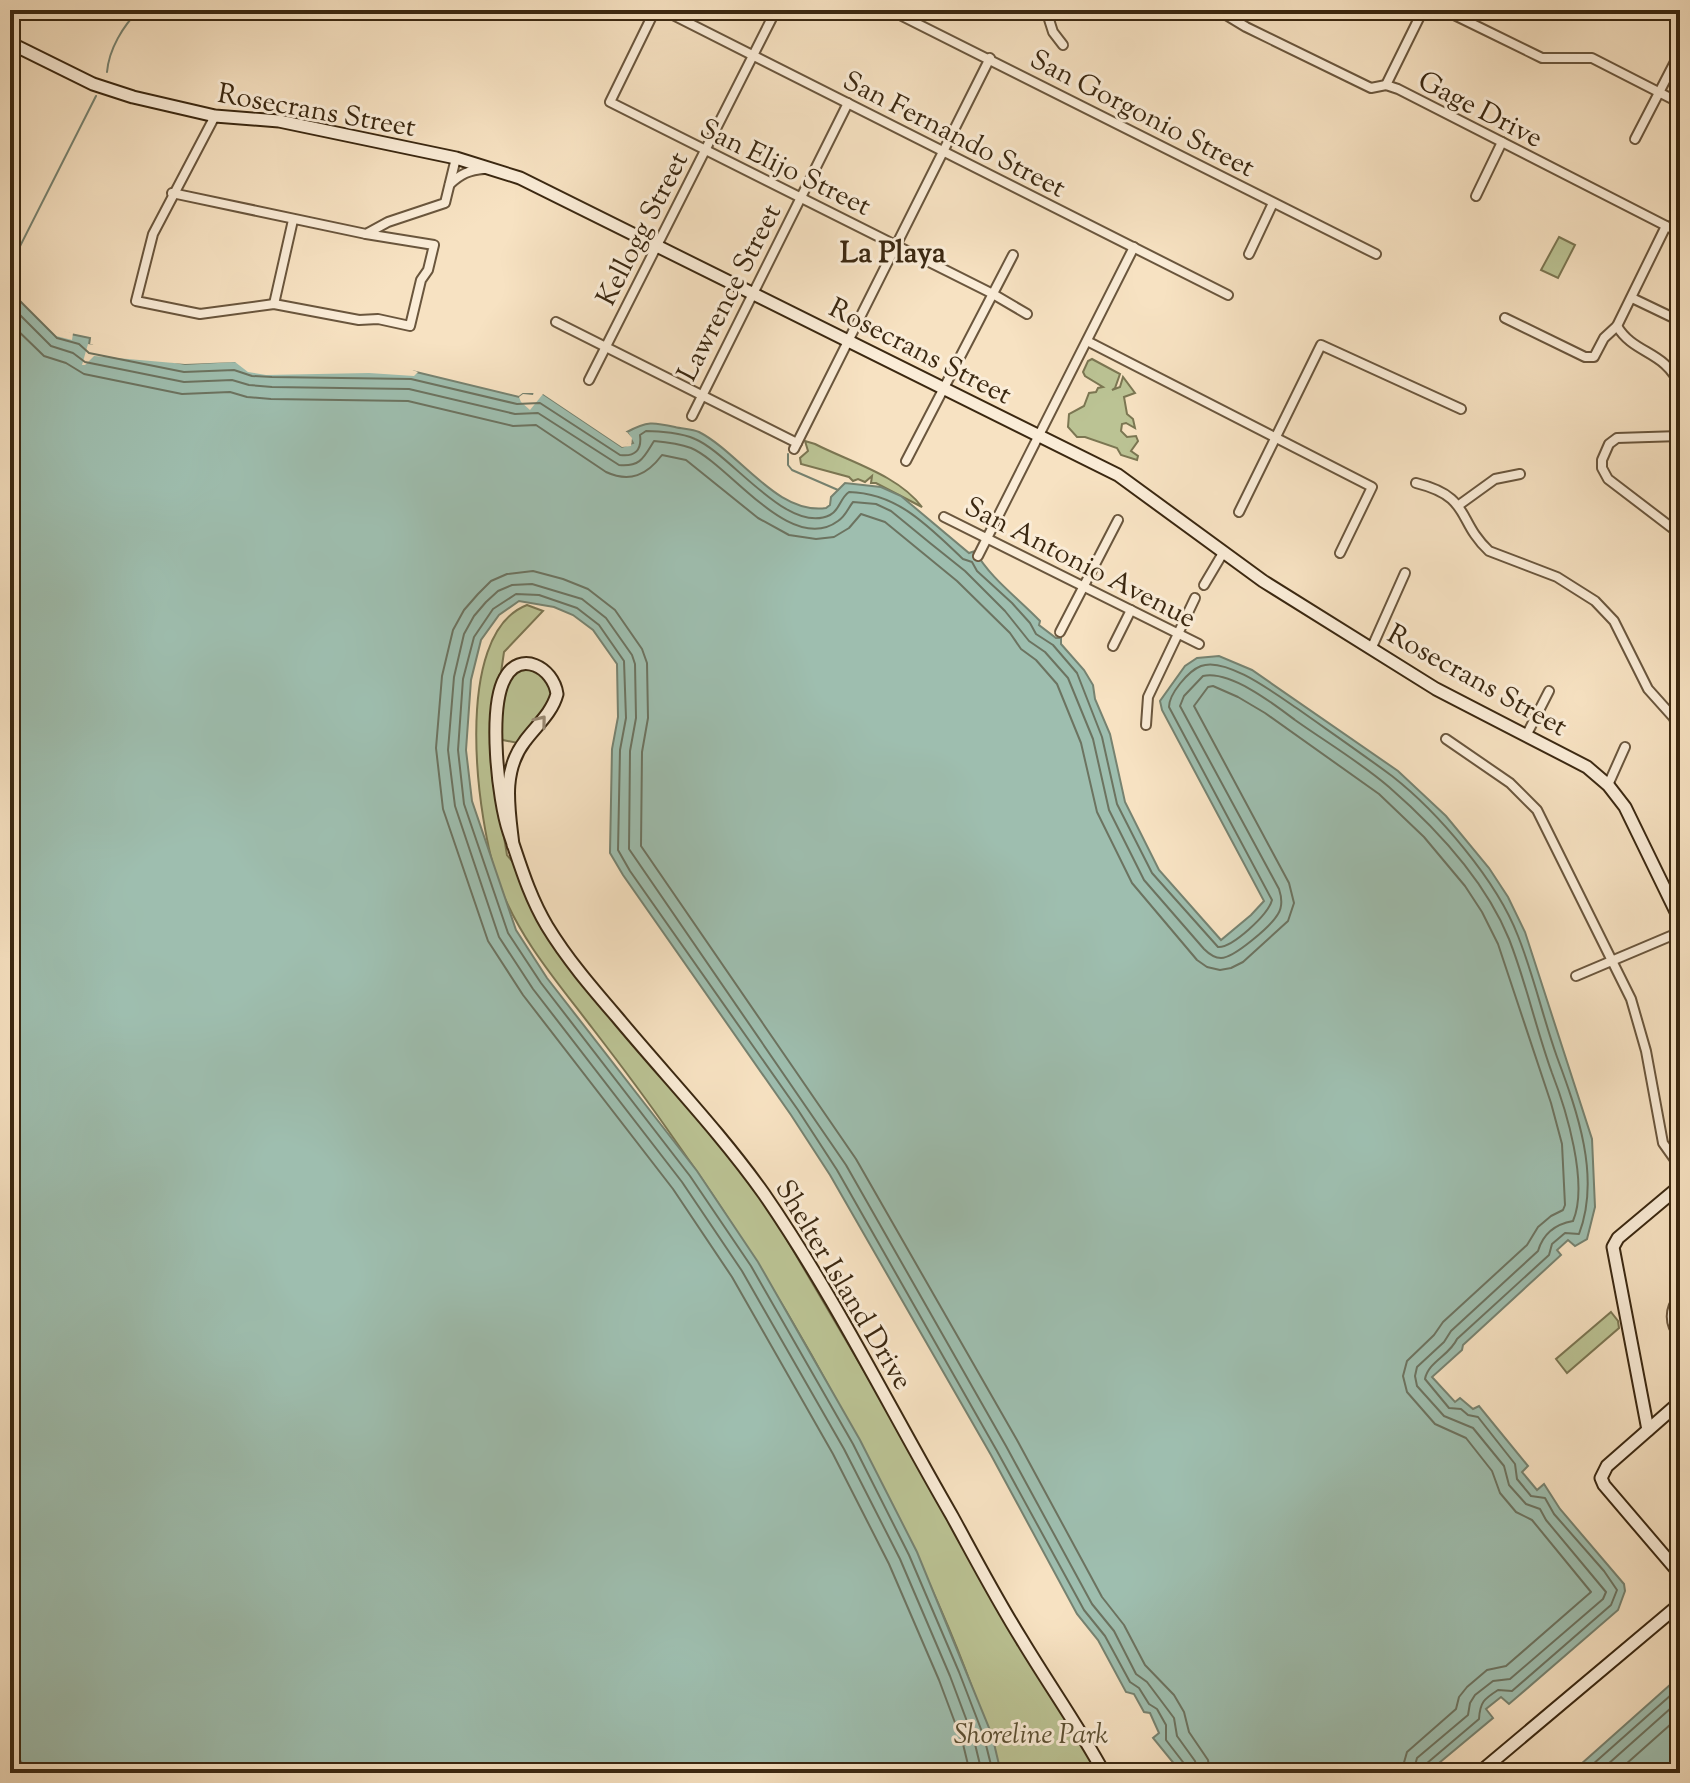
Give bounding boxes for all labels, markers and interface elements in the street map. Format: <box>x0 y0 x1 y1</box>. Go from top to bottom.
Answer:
street label: San Gorgonio Street <box>1022 41 1261 189</box>
street label: San Fernando Street <box>835 62 1073 209</box>
street label: Gage Drive <box>1410 62 1549 159</box>
street label: Rosecrans Street <box>214 75 419 149</box>
street label: San Elijo Street <box>692 110 877 228</box>
street label: Kellogg Street <box>588 145 700 313</box>
street label: Lawrence Street <box>669 197 793 389</box>
district label: La Playa <box>840 233 946 276</box>
street label: Rosecrans Street <box>821 289 1018 416</box>
street label: San Antonio Avenue <box>957 488 1202 639</box>
street label: Rosecrans Street <box>1379 616 1574 748</box>
one-way arrow <box>531 716 546 730</box>
street label: Shelter Island Drive <box>764 1173 921 1398</box>
park label: Shoreline Park <box>954 1716 1109 1756</box>

